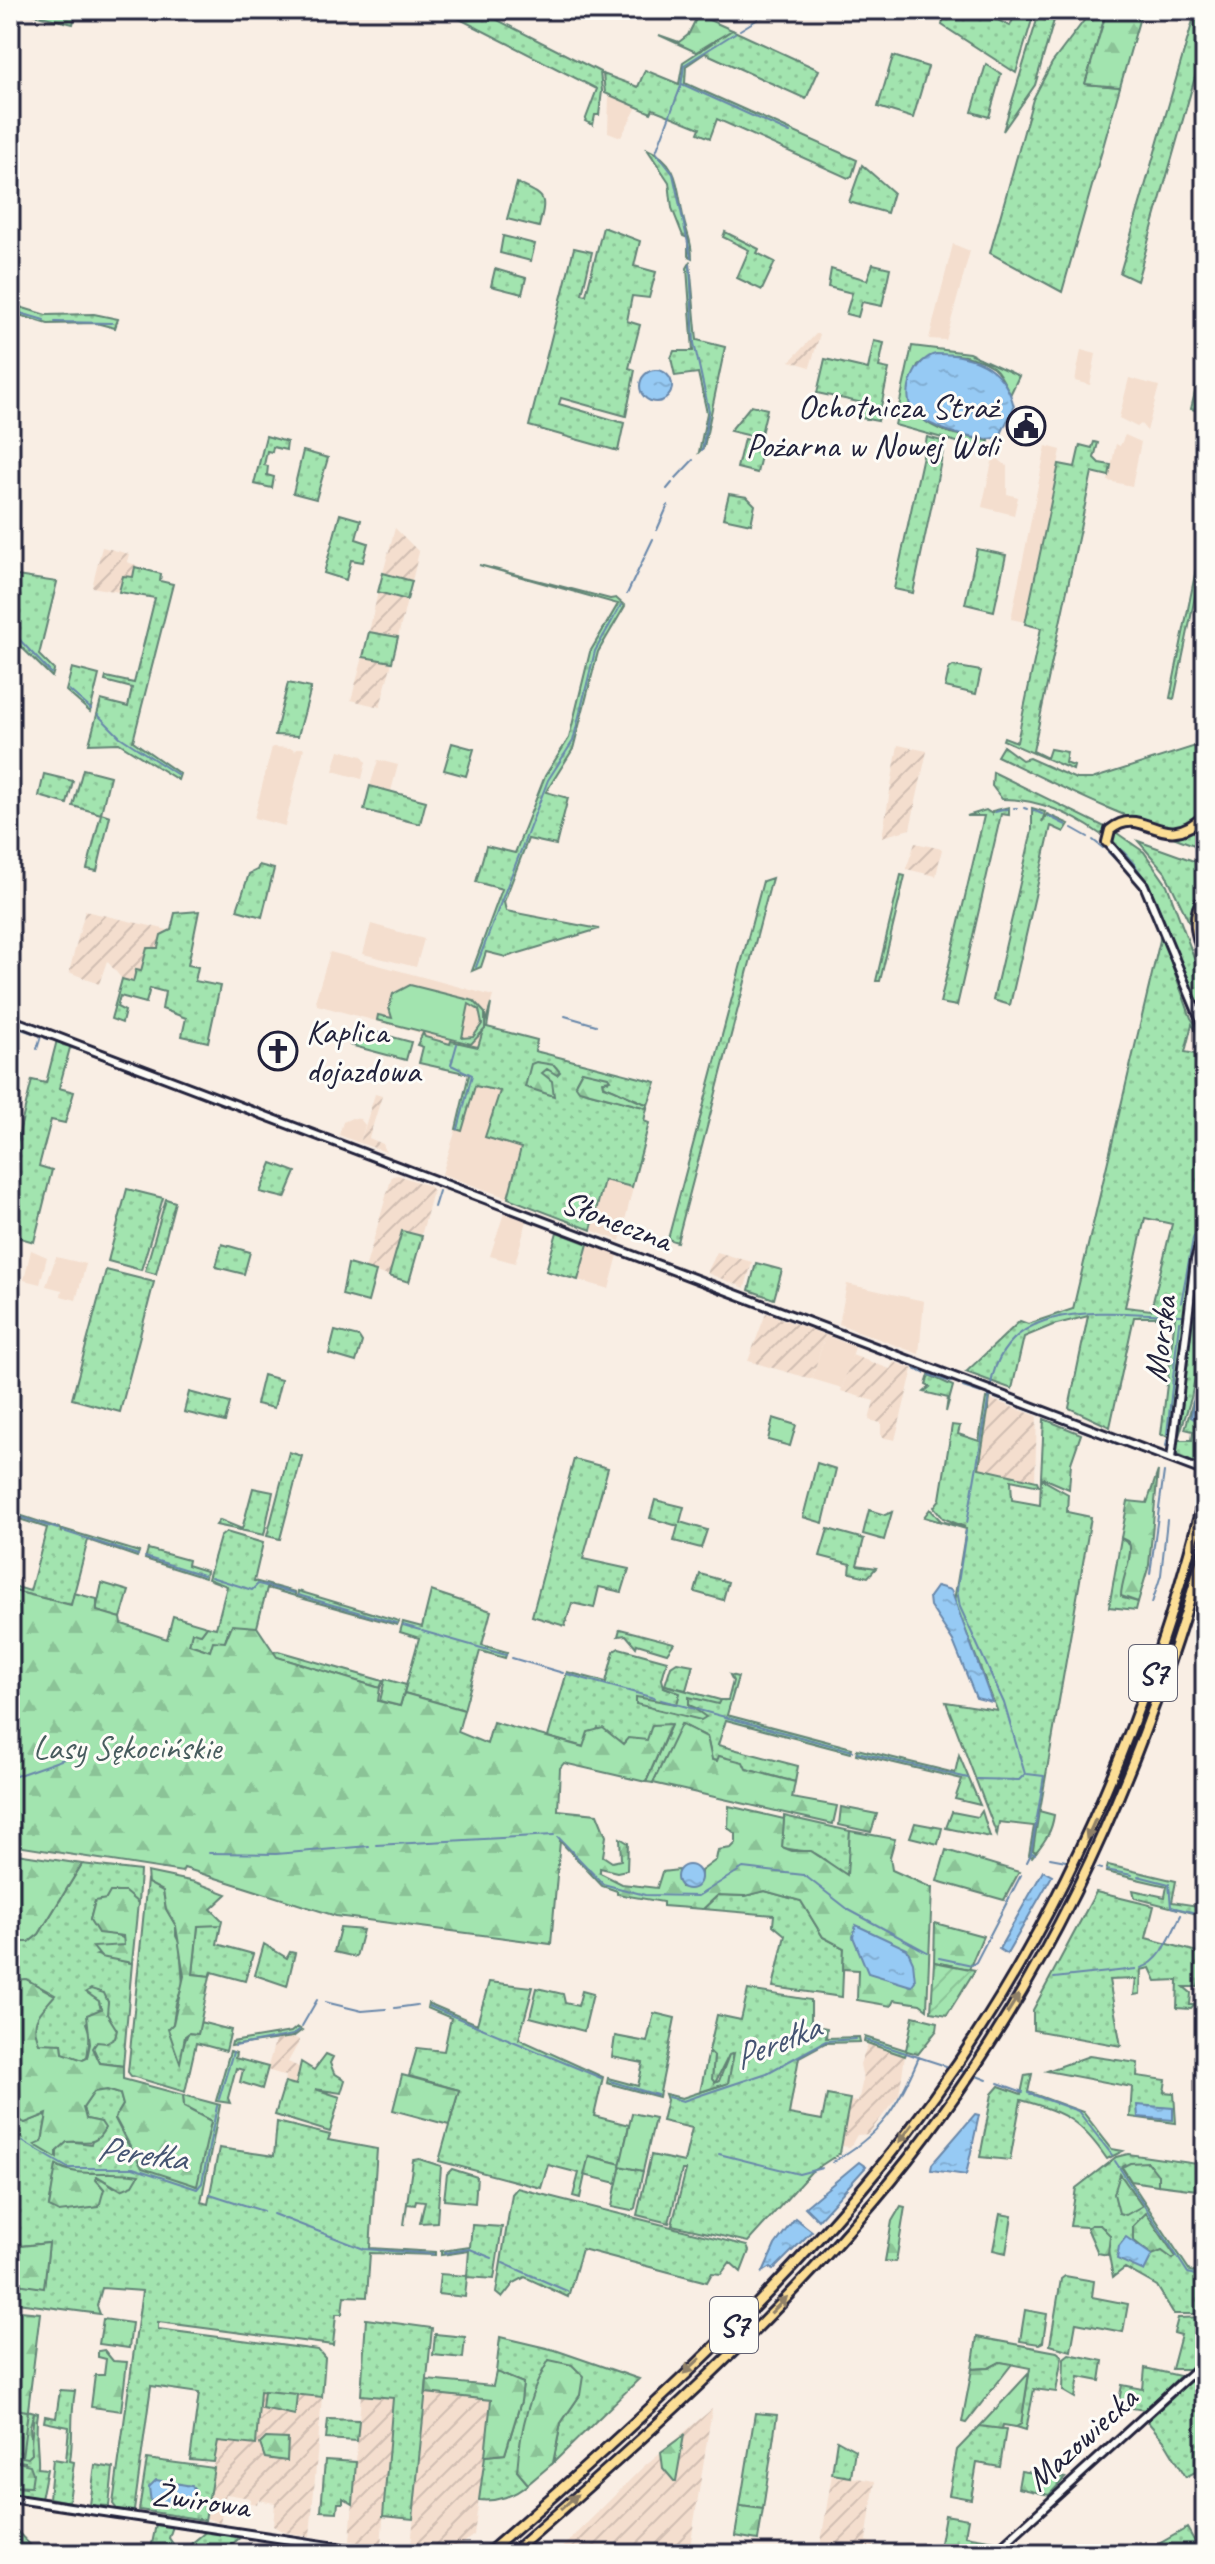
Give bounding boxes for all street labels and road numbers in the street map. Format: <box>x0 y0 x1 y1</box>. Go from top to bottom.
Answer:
street label: Słoneczna <box>556 1180 681 1262</box>
street label: Morska <box>1133 1291 1186 1385</box>
road number: S7 <box>1129 1645 1177 1701</box>
road number: S7 <box>710 2297 758 2353</box>
street label: Mazowiecka <box>1017 2375 1148 2500</box>
street label: Żwirowa <box>150 2471 255 2528</box>

